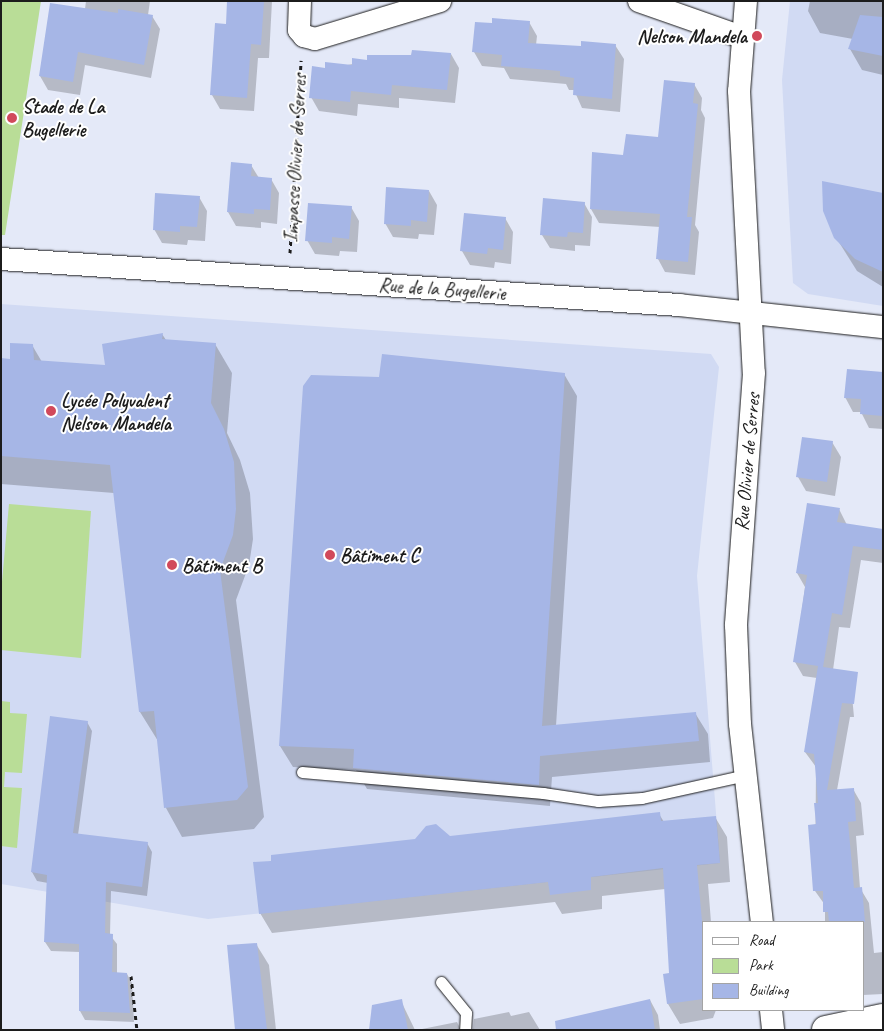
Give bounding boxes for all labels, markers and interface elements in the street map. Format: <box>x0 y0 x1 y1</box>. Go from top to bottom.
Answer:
place label: Nelson Mandela <box>636 24 747 48</box>
marker: Nelson Mandela <box>751 30 763 42</box>
street label: Impasse Olivier de Serres <box>279 73 311 243</box>
place label: Stade de La Bugellerie <box>22 94 104 141</box>
marker: Stade de La Bugellerie <box>6 112 18 124</box>
street label: Rue de la Bugellerie <box>378 273 506 305</box>
place label: Lycée Polyvalent Nelson Mandela <box>61 388 172 435</box>
street label: Rue Olivier de Serres <box>729 392 765 532</box>
marker: Lycée Polyvalent Nelson Mandela <box>45 405 57 417</box>
place label: Bâtiment C <box>340 543 419 567</box>
marker: Bâtiment C <box>324 549 336 561</box>
place label: Bâtiment B <box>182 553 262 577</box>
marker: Bâtiment B <box>166 559 178 571</box>
legend <box>702 921 864 1011</box>
text: Road <box>749 931 774 950</box>
text: Park <box>749 956 773 975</box>
text: Building <box>749 981 788 1000</box>

